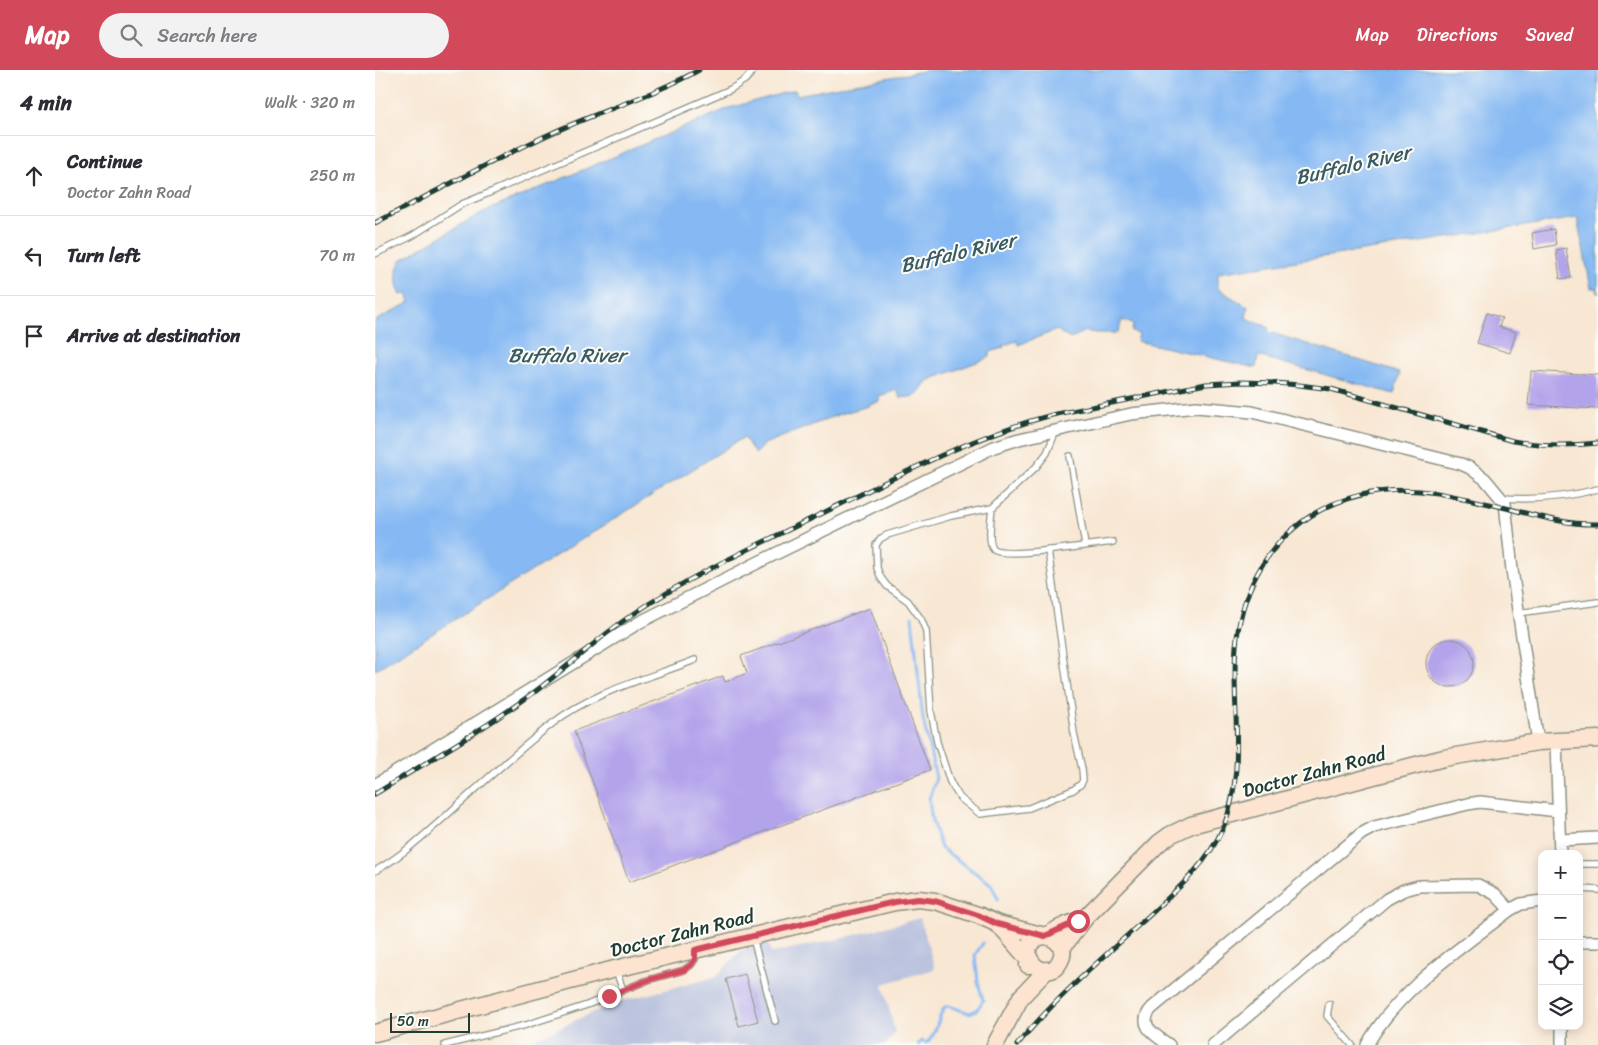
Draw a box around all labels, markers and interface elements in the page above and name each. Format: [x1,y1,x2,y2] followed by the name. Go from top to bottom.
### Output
[99,13,449,58] search box
[25,14,69,56] text: Map
[157,19,257,52] text: Search here
[1356,19,1389,51] text: Map
[1417,19,1498,51] text: Directions
[1526,19,1573,51] text: Saved
[117,21,145,49] icon: search
[20,84,72,122] text: 4 min
[264,88,355,117] text: Walk · 320 m
[1292,134,1418,195] water label: Buffalo River
[67,145,143,178] text: Continue
[309,161,355,190] text: 250 m
[20,162,48,190] icon: ahead
[67,178,191,207] text: Doctor Zahn Road
[897,222,1023,283] water label: Buffalo River
[67,239,140,272] text: Turn left
[319,241,355,270] text: 70 m
[20,242,48,270] icon: left
[67,319,240,352] text: Arrive at destination
[20,322,48,350] icon: arrive
[508,338,629,373] water label: Buffalo River
[1239,737,1391,807] street label: Doctor Zahn Road
[1538,850,1583,1030] map controls
[1538,850,1583,895] button: +
[1538,895,1583,940] button: −
[607,899,759,967] street label: Doctor Zahn Road
[1067,910,1090,933] route start
[1538,940,1583,985] button: locate
[598,985,621,1008] route end
[1538,985,1583,1030] button: layers
[397,1009,429,1034] text: 50 m
[390,1010,470,1033] scale bar

